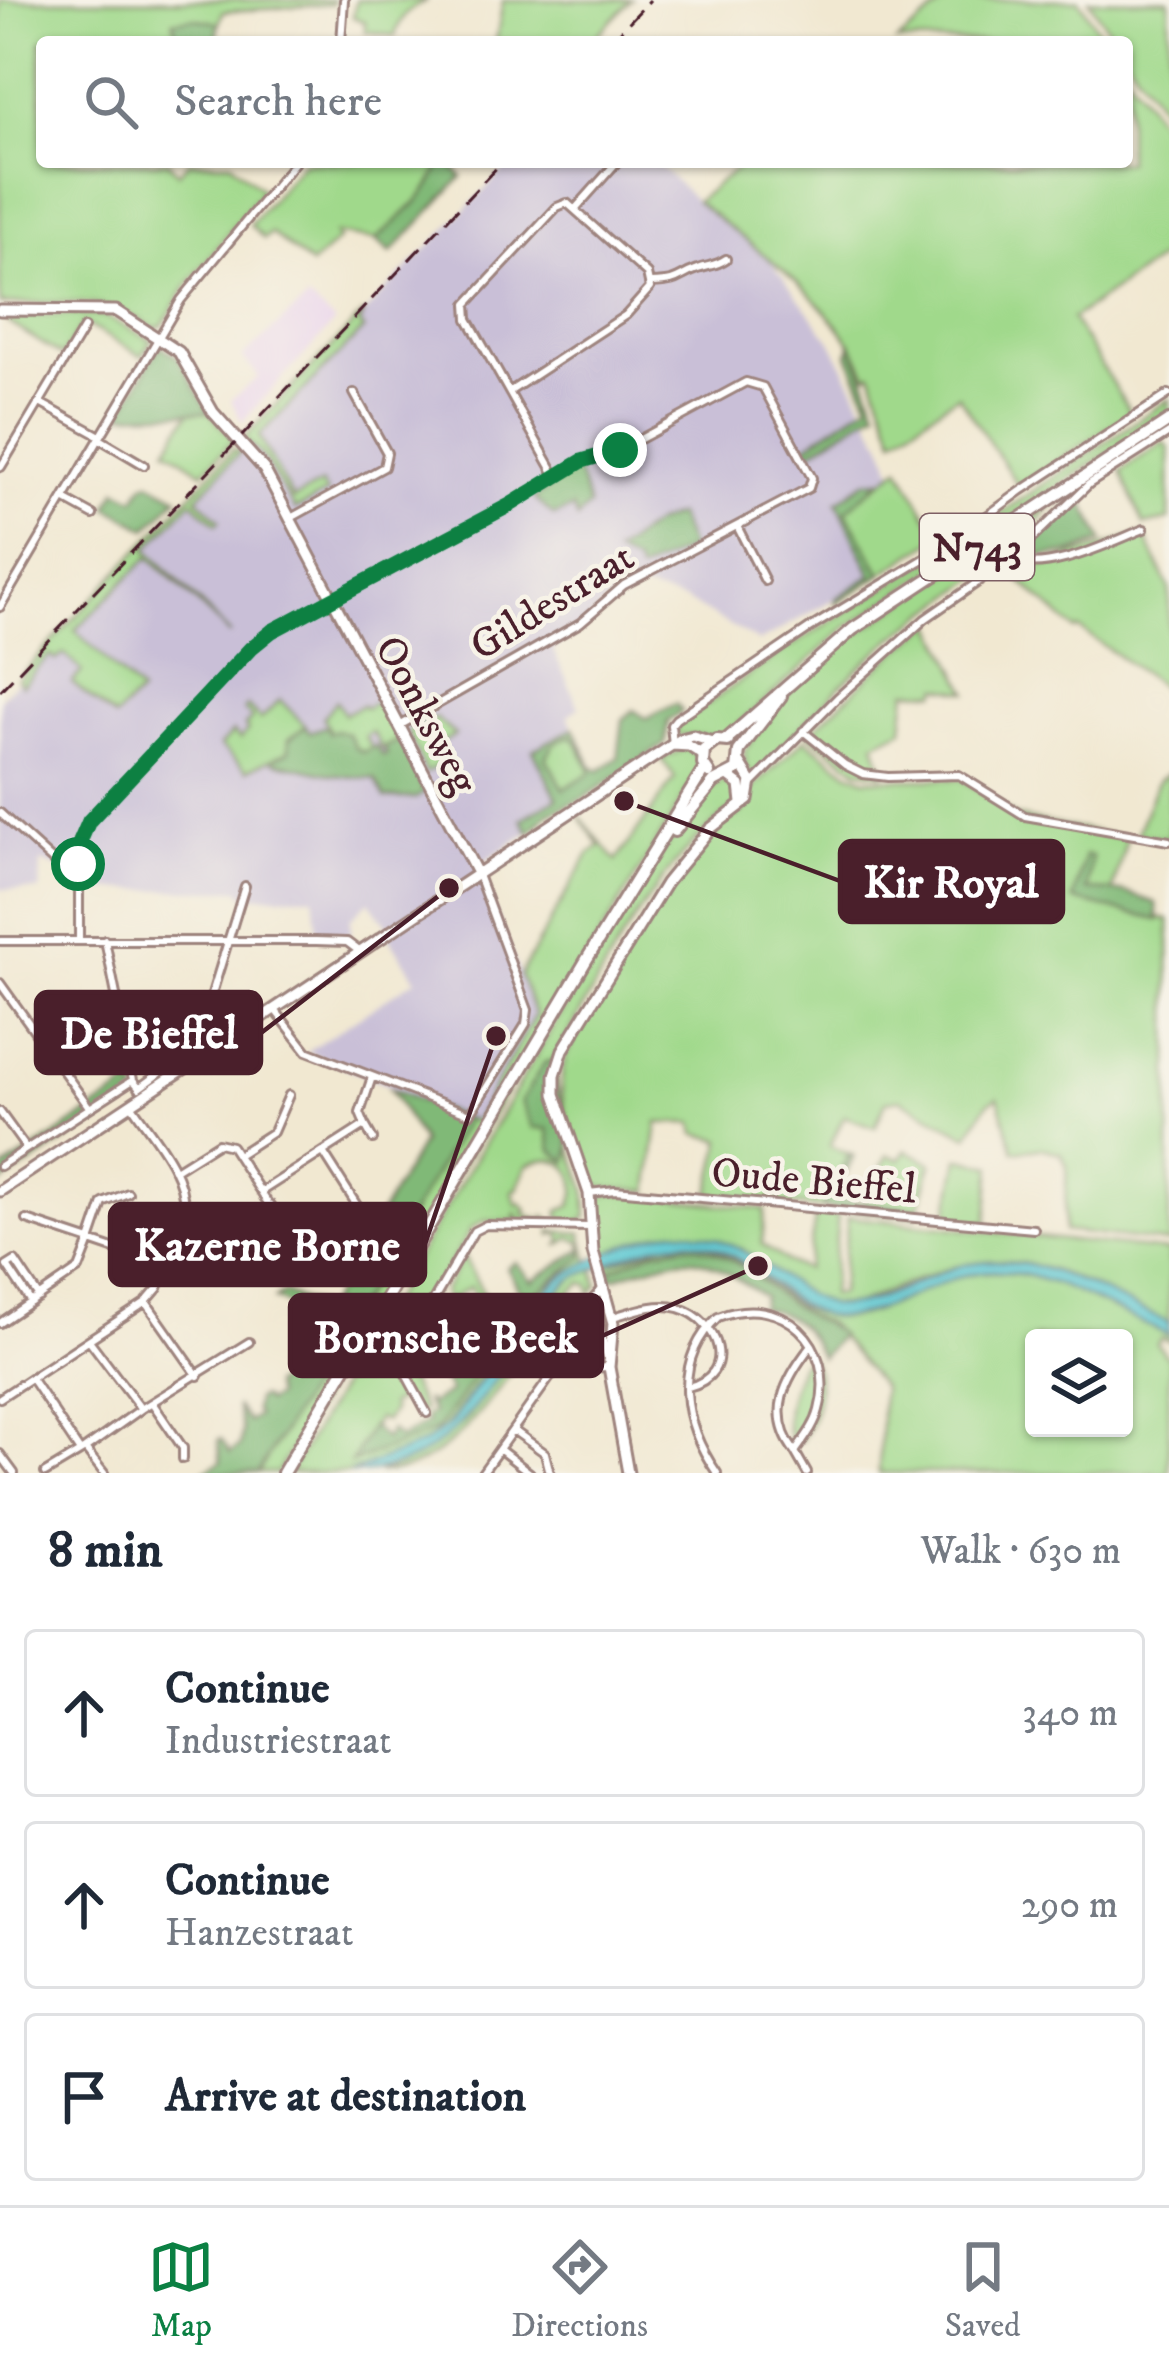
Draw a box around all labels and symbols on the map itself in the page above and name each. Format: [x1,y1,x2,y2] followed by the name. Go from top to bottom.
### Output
[593,423,647,477] route end
[920,514,1034,580] road number: N743
[461,532,644,673] street label: Gildestraat
[362,627,489,804] street label: Oonksweg
[51,837,105,891] route start
[840,841,1063,922] callout: Kir Royal
[863,856,1039,912] text: Kir Royal
[36,992,261,1073] callout: De Bieffel
[60,1007,238,1063] text: De Bieffel
[709,1147,919,1217] street label: Oude Bieffel
[110,1204,425,1285] callout: Kazerne Borne
[134,1219,400,1275] text: Kazerne Borne
[290,1295,602,1376] callout: Bornsche Beek
[314,1311,579,1367] text: Bornsche Beek

